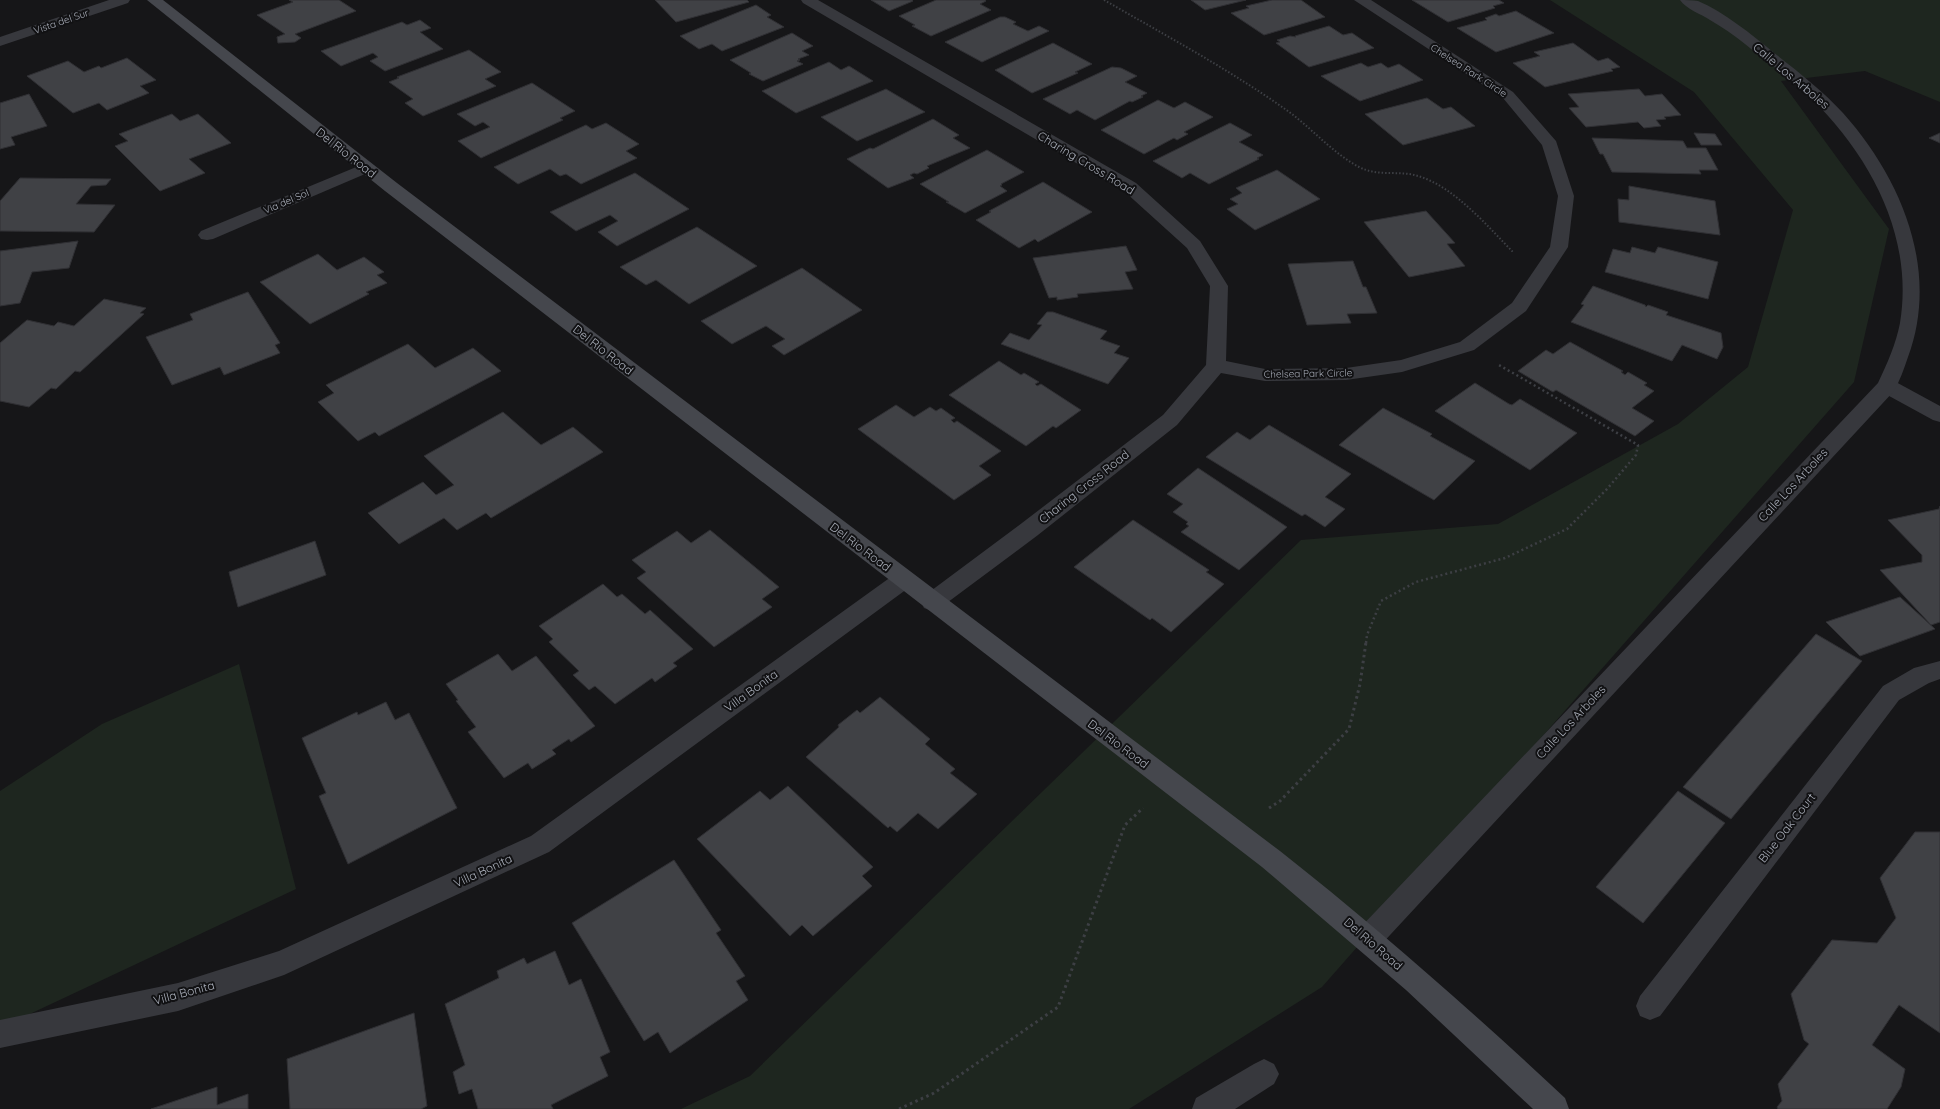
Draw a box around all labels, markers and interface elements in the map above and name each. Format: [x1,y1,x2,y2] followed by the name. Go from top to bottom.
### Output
[32,6,91,37] street label: Vista del Sur
[1750,39,1833,112] street label: Calle Los Arboles
[1428,41,1510,100] street label: Chelsea Park Circle
[313,124,379,181] street label: Del Rio Road
[1035,128,1138,197] street label: Charing Cross Road
[261,186,311,217] street label: Via del Sol
[570,321,636,378] street label: Del Rio Road
[1264,366,1353,381] street label: Chelsea Park Circle
[1755,445,1831,525] street label: Calle Los Arboles
[1036,447,1132,527] street label: Charing Cross Road
[827,519,894,574] street label: Del Rio Road
[721,666,780,715] street label: Villa Bonita
[1533,682,1609,762] street label: Calle Los Arboles
[1085,716,1152,771] street label: Del Rio Road
[1755,790,1818,865] street label: Blue Oak Court
[451,851,514,891] street label: Villa Bonita
[1341,914,1406,973] street label: Del Rio Road
[152,977,216,1008] street label: Villa Bonita

